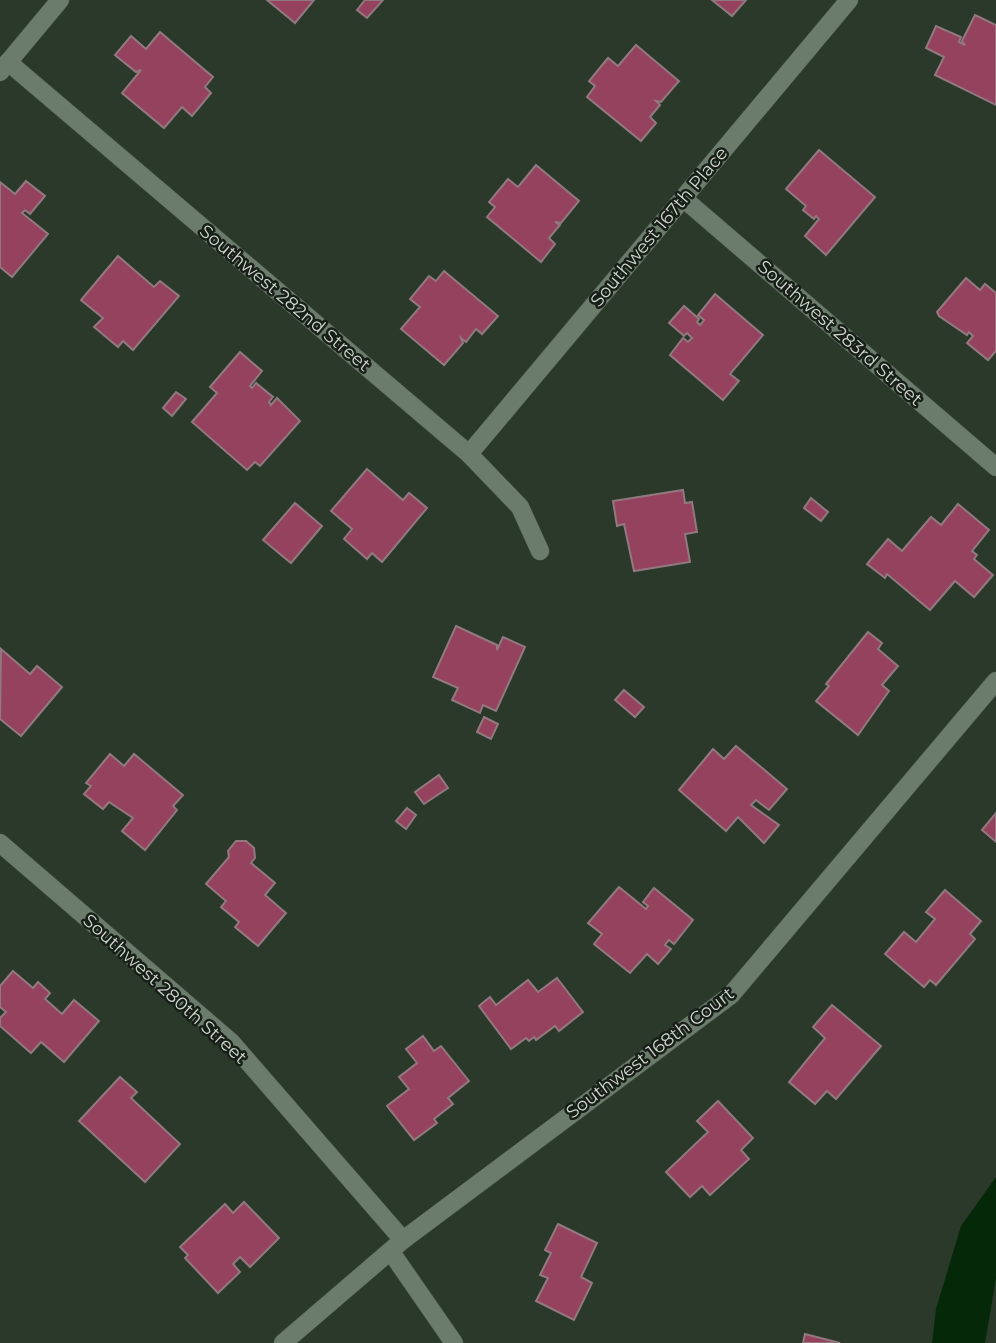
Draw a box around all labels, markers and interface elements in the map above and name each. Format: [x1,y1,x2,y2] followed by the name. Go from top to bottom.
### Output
[586,142,732,311] street label: Southwest 167th Place
[195,220,375,376] street label: Southwest 282nd Street
[753,255,927,411] street label: Southwest 283rd Street
[78,909,252,1069] street label: Southwest 280th Street
[562,983,738,1123] street label: Southwest 168th Court

